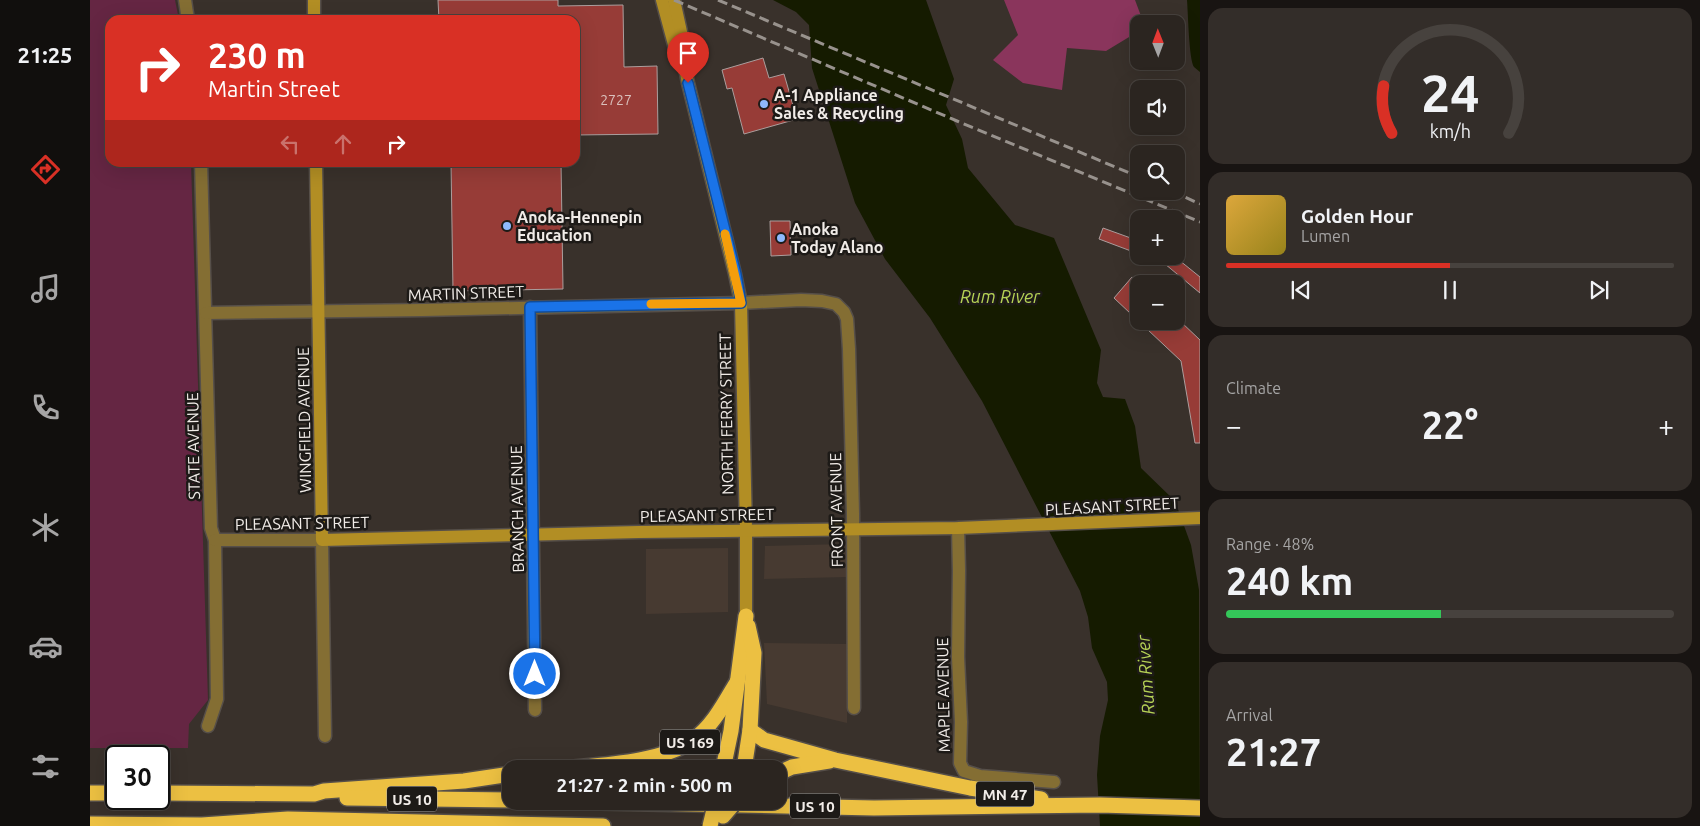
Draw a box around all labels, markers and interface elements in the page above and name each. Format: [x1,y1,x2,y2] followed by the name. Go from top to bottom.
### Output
[1130,15,1185,70] north arrow
[1130,15,1185,330] map controls
[667,32,709,83] pin
[125,35,190,100] icon: right
[208,35,306,75] text: 230 m
[674,39,702,67] icon: arrive
[17,42,73,67] text: 21:25
[1421,64,1479,122] text: 24
[208,76,340,101] text: Martin Street
[1130,80,1185,135] button: sound
[774,86,904,122] place label: A-1 Appliance Sales & Recycling
[600,92,632,108] house number: 2727
[758,98,770,110] marker: A-1 Appliance Sales & Recycling
[1429,121,1471,141] text: km/h
[276,130,304,158] icon: left
[329,130,357,158] icon: ahead
[382,130,410,158] icon: right
[1130,145,1185,200] button: search
[28,152,63,187] icon: directions
[1301,205,1413,227] text: Golden Hour
[517,208,642,244] place label: Anoka-Hennepin Education
[1130,210,1185,265] button: +
[501,220,513,232] marker: Anoka-Hennepin Education
[791,220,884,256] place label: Anoka Today Alano
[1301,227,1350,245] text: Lumen
[775,232,787,244] marker: Anoka Today Alano
[28,271,63,306] icon: music
[1130,275,1185,330] button: −
[1287,276,1315,304] icon: previous
[1436,276,1464,304] icon: pause
[1585,276,1613,304] icon: next
[408,282,525,304] street label: MARTIN STREET
[960,286,1041,306] water label: Rum River
[716,333,736,495] street label: NORTH FERRY STREET
[294,347,314,493] street label: WINGFIELD AVENUE
[1226,379,1281,397] text: Climate
[28,390,63,425] icon: phone
[183,392,203,500] street label: STATE AVENUE
[1422,404,1478,446] text: 22°
[1226,410,1242,441] text: −
[1658,410,1674,441] text: +
[507,445,527,573] street label: BRANCH AVENUE
[826,452,846,568] street label: FRONT AVENUE
[1044,493,1180,519] street label: PLEASANT STREET
[640,505,774,525] street label: PLEASANT STREET
[28,510,63,545] icon: climate
[235,513,369,533] street label: PLEASANT STREET
[1226,535,1314,553] text: Range · 48%
[1226,560,1353,602] text: 240 km
[28,629,63,664] icon: car
[1132,633,1158,716] water label: Rum River
[933,637,953,752] street label: MAPLE AVENUE
[508,647,560,699] position arrow
[1226,706,1273,724] text: Arrival
[660,730,720,754] road number: US 169
[1226,731,1321,773] text: 21:27
[105,745,170,810] speed limit sign: 30
[28,749,63,784] icon: filters
[557,774,732,796] text: 21:27 · 2 min · 500 m
[976,782,1034,806] road number: MN 47
[387,786,437,812] road number: US 10
[790,794,840,818] road number: US 10

